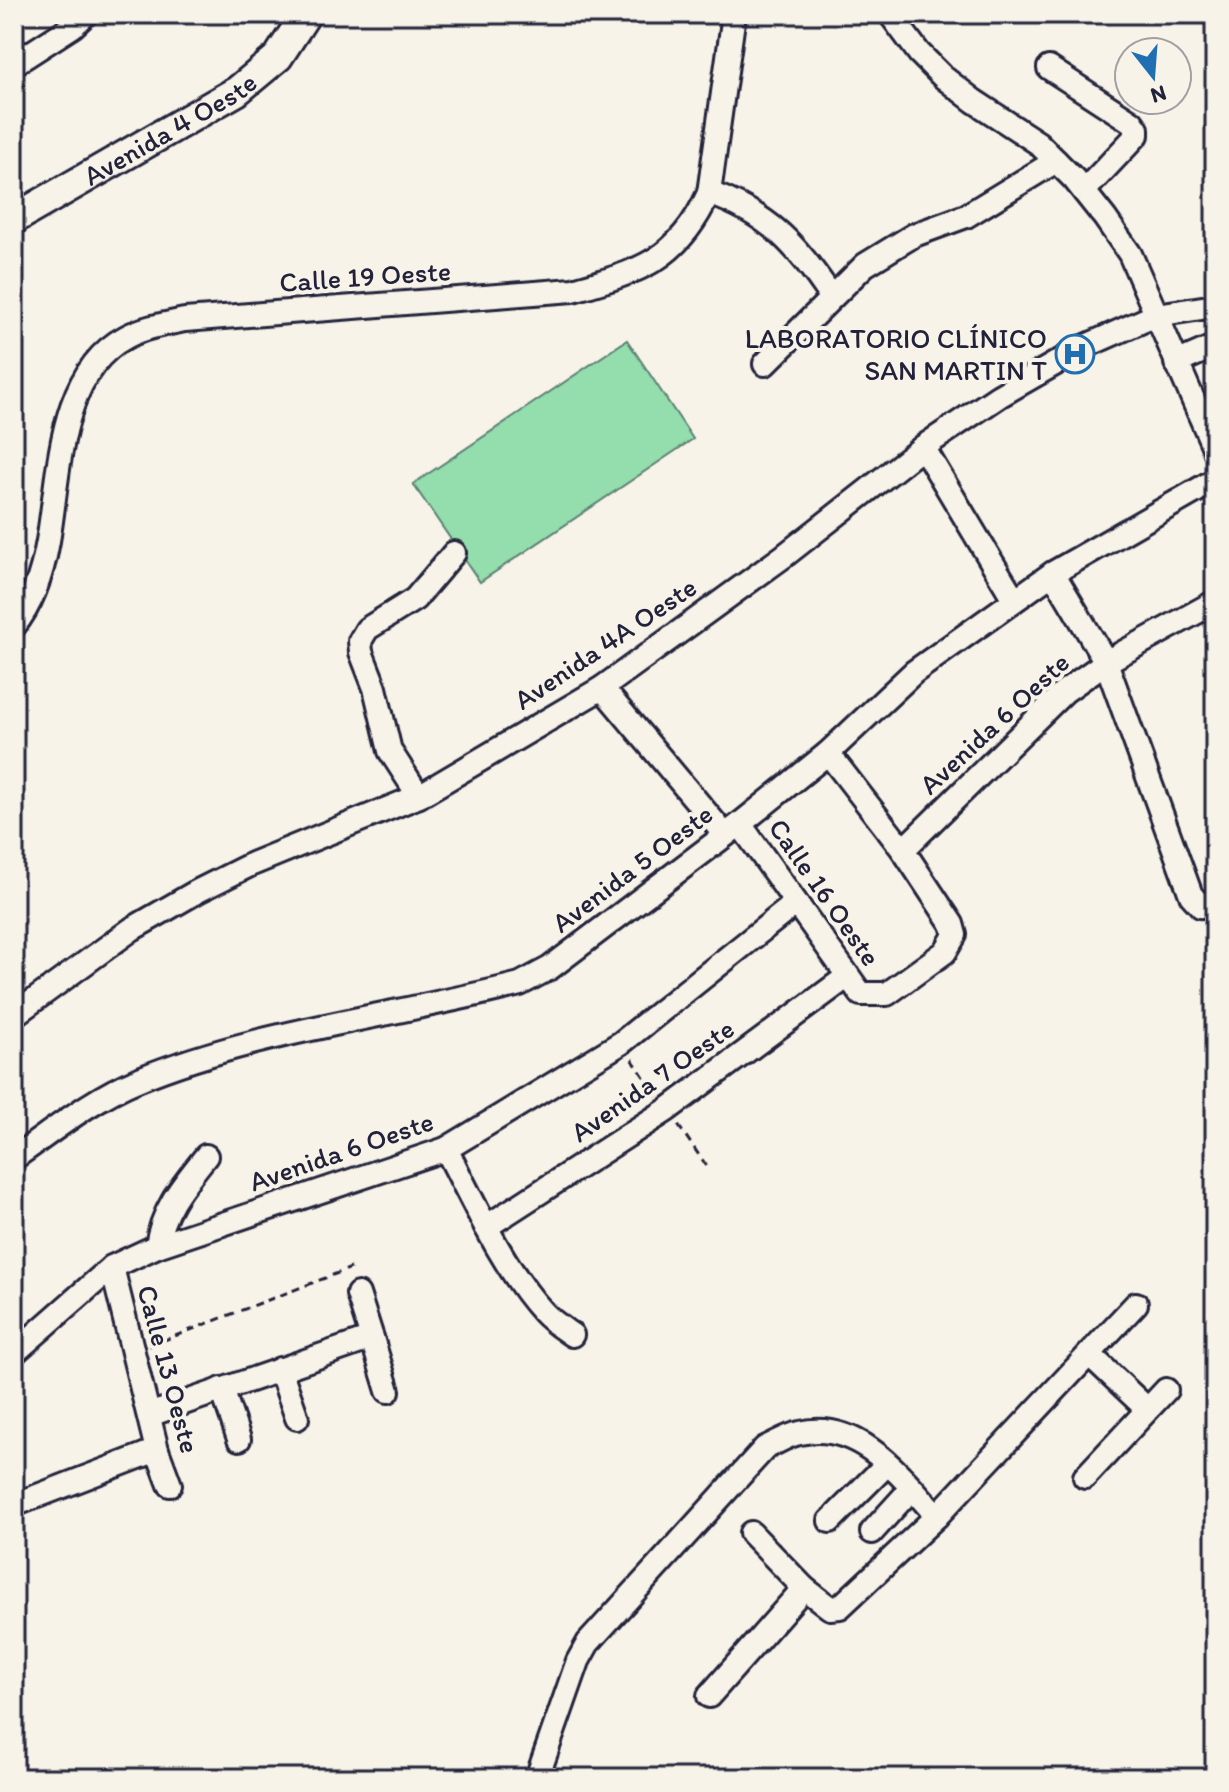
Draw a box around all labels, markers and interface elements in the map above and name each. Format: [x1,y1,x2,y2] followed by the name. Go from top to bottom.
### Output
[1113,36,1193,116] north arrow
[77,65,263,193] street label: Avenida 4 Oeste
[1148,80,1170,110] text: N
[278,253,452,299] street label: Calle 19 Oeste
[745,321,1047,387] place label: LABORATORIO CLÍNICO SAN MARTIN T
[1054,333,1096,375] hospital icon: LABORATORIO CLÍNICO SAN MARTIN T
[507,569,703,717] street label: Avenida 4A Oeste
[912,645,1076,801] street label: Avenida 6 Oeste
[545,796,719,940] street label: Avenida 5 Oeste
[762,812,888,972] street label: Calle 16 Oeste
[564,1011,740,1149] street label: Avenida 7 Oeste
[244,1104,438,1198] street label: Avenida 6 Oeste
[130,1281,208,1457] street label: Calle 13 Oeste

